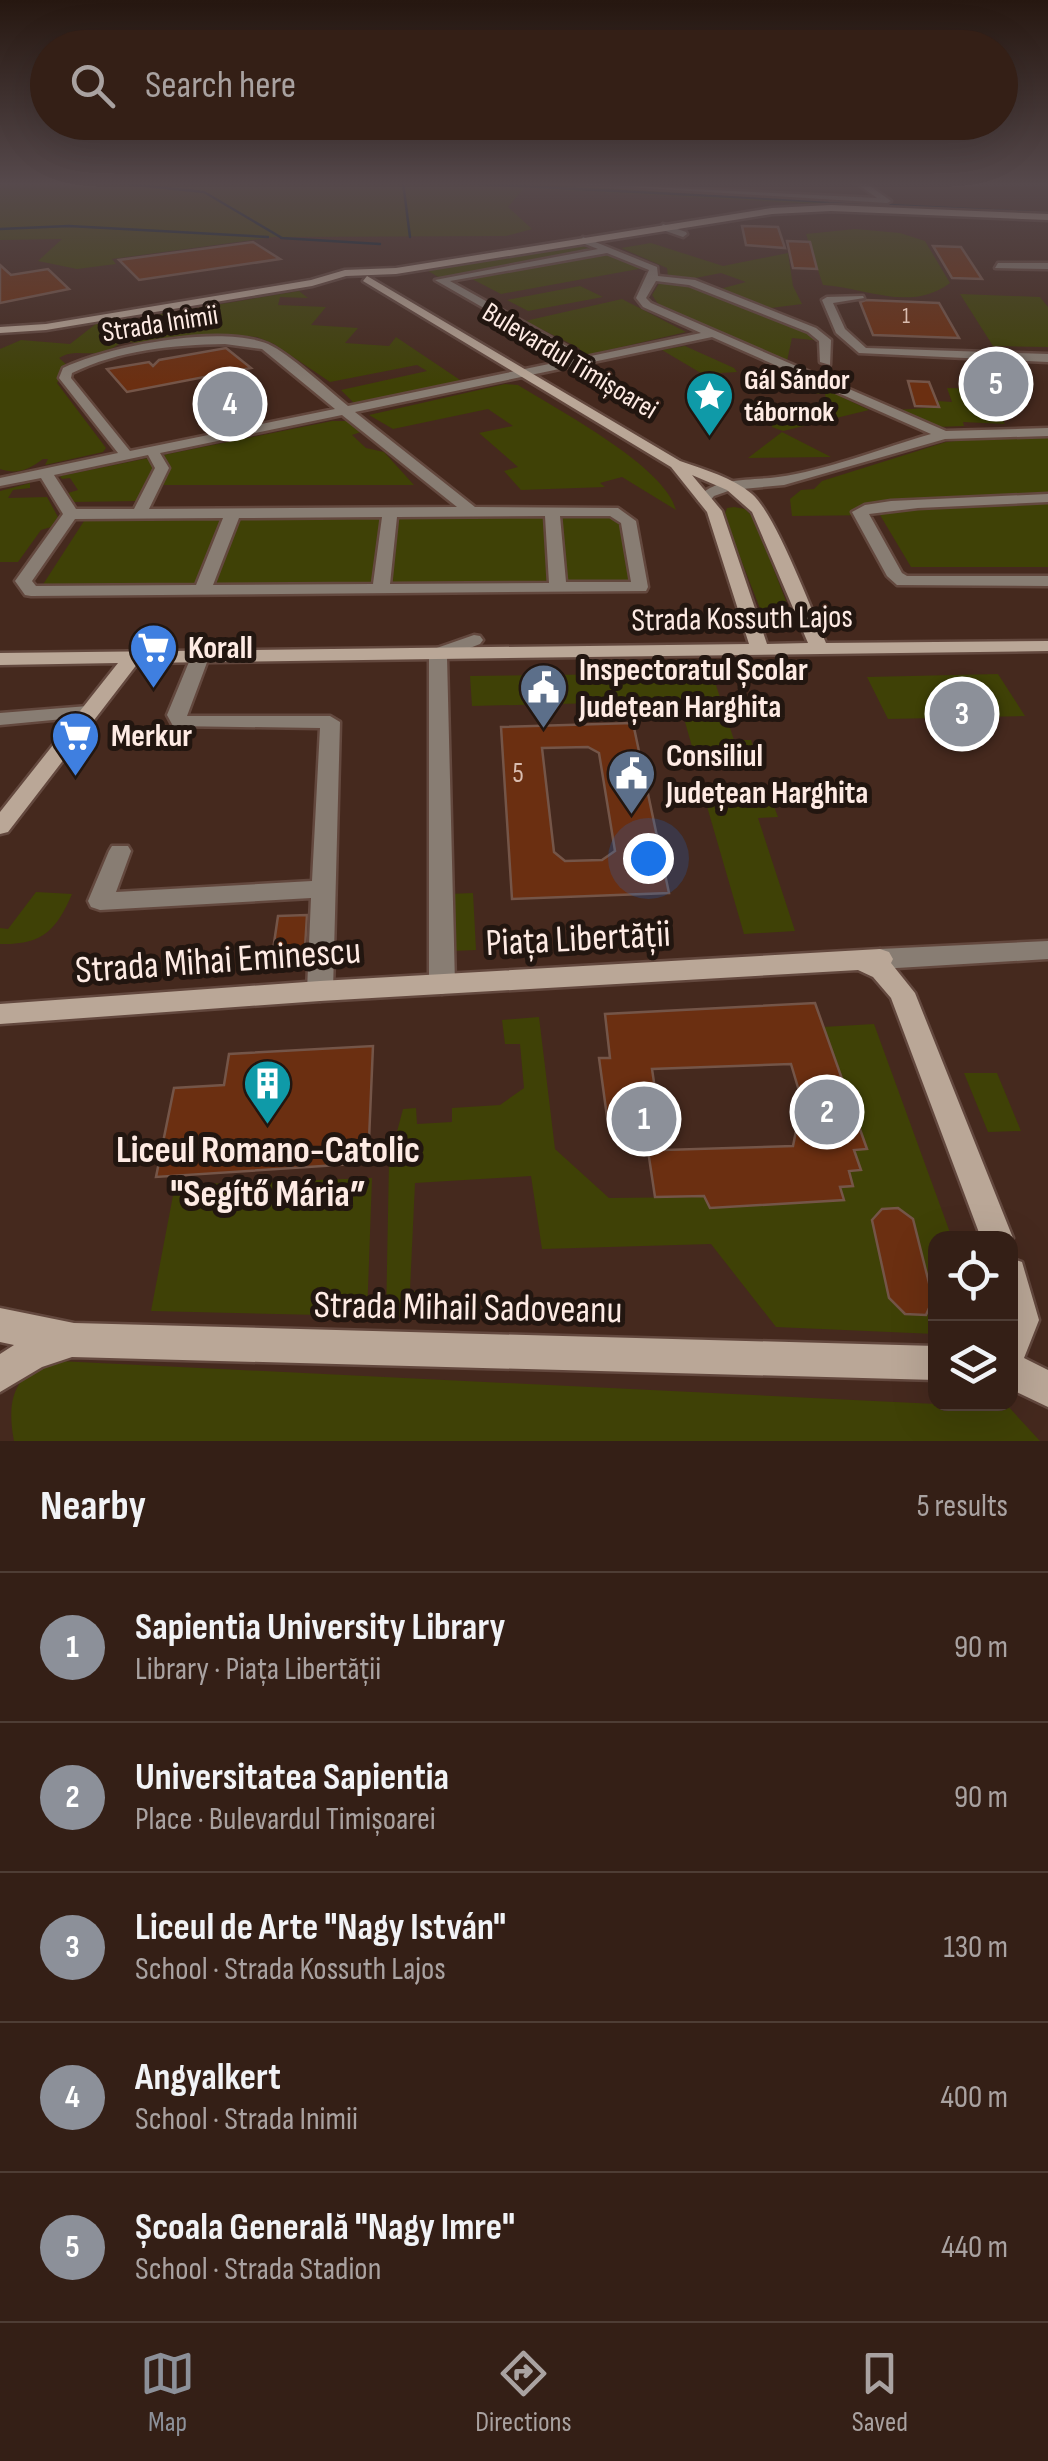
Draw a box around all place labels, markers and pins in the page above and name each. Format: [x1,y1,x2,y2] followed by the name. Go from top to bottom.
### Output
[964,346,1028,422] pin: 5
[744,364,850,429] place label: Gál Sándor tábornok
[198,366,262,442] pin: 4
[683,370,735,438] place icon: Gál Sándor tábornok
[127,622,179,690] supermarket icon: Korall
[188,629,253,668] place label: Korall
[578,651,808,727] place label: Inspectoratul Școlar Județean Harghita
[518,662,570,730] public building icon: Inspectoratul Școlar Județean Harghita
[930,676,994,752] pin: 3
[50,710,102,778] supermarket icon: Merkur
[111,717,192,756] place label: Merkur
[665,737,868,813] place label: Consiliul Județean Harghita
[605,748,657,816] public building icon: Consiliul Județean Harghita
[242,1058,294,1126] building icon: Liceul Romano-Catolic "Segítő Mária”
[794,1074,860,1150] pin: 2
[612,1082,676,1156] pin: 1
[116,1128,420,1217] place label: Liceul Romano-Catolic "Segítő Mária”

